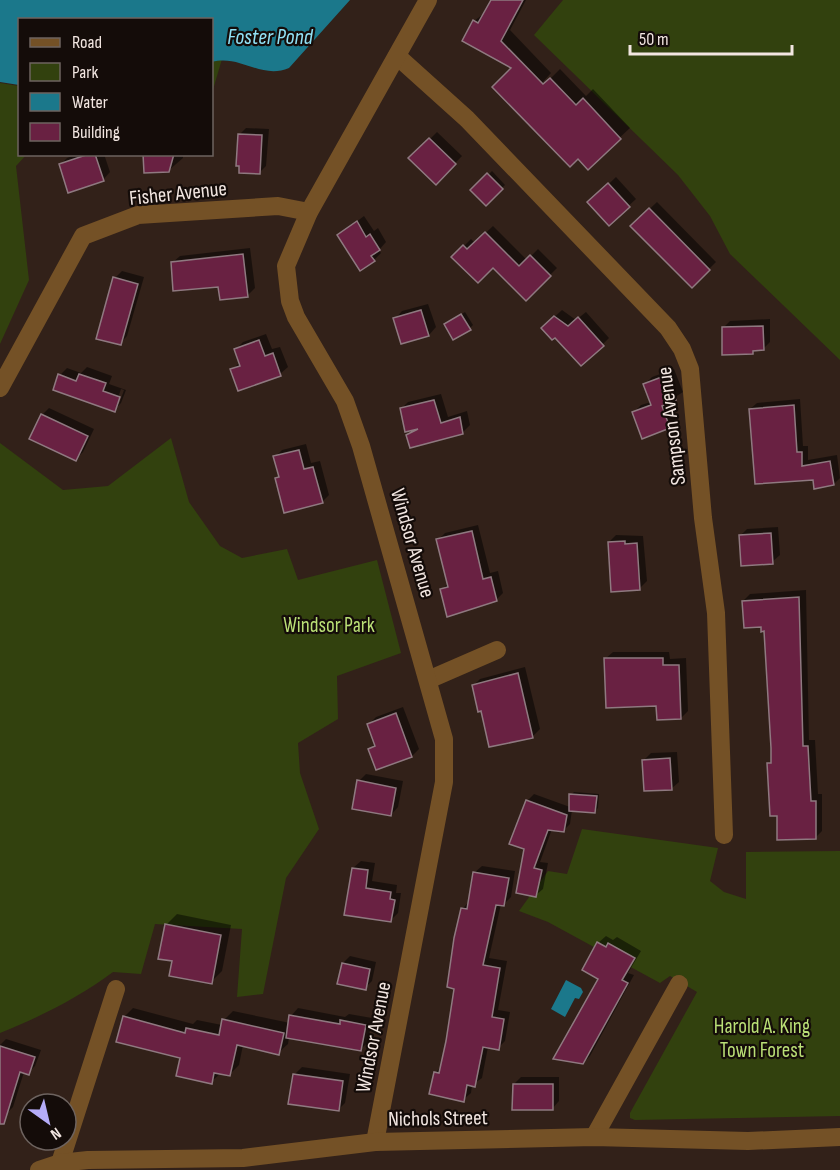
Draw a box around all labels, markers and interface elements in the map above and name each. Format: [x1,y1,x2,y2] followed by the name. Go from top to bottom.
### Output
[18,18,213,156] legend
[630,18,792,56] scale bar
[227,24,314,51] water label: Foster Pond
[639,29,669,50] text: 50 m
[72,32,102,53] text: Road
[72,62,98,83] text: Park
[72,92,108,113] text: Water
[72,122,120,143] text: Building
[128,176,228,211] street label: Fisher Avenue
[652,365,691,487] street label: Sampson Avenue
[385,486,440,601] street label: Windsor Avenue
[283,613,375,638] park label: Windsor Park
[351,980,396,1095] street label: Windsor Avenue
[714,1014,810,1063] park label: Harold A. King Town Forest
[18,1092,78,1152] north arrow
[388,1105,488,1132] street label: Nichols Street
[47,1123,64,1143] text: N

